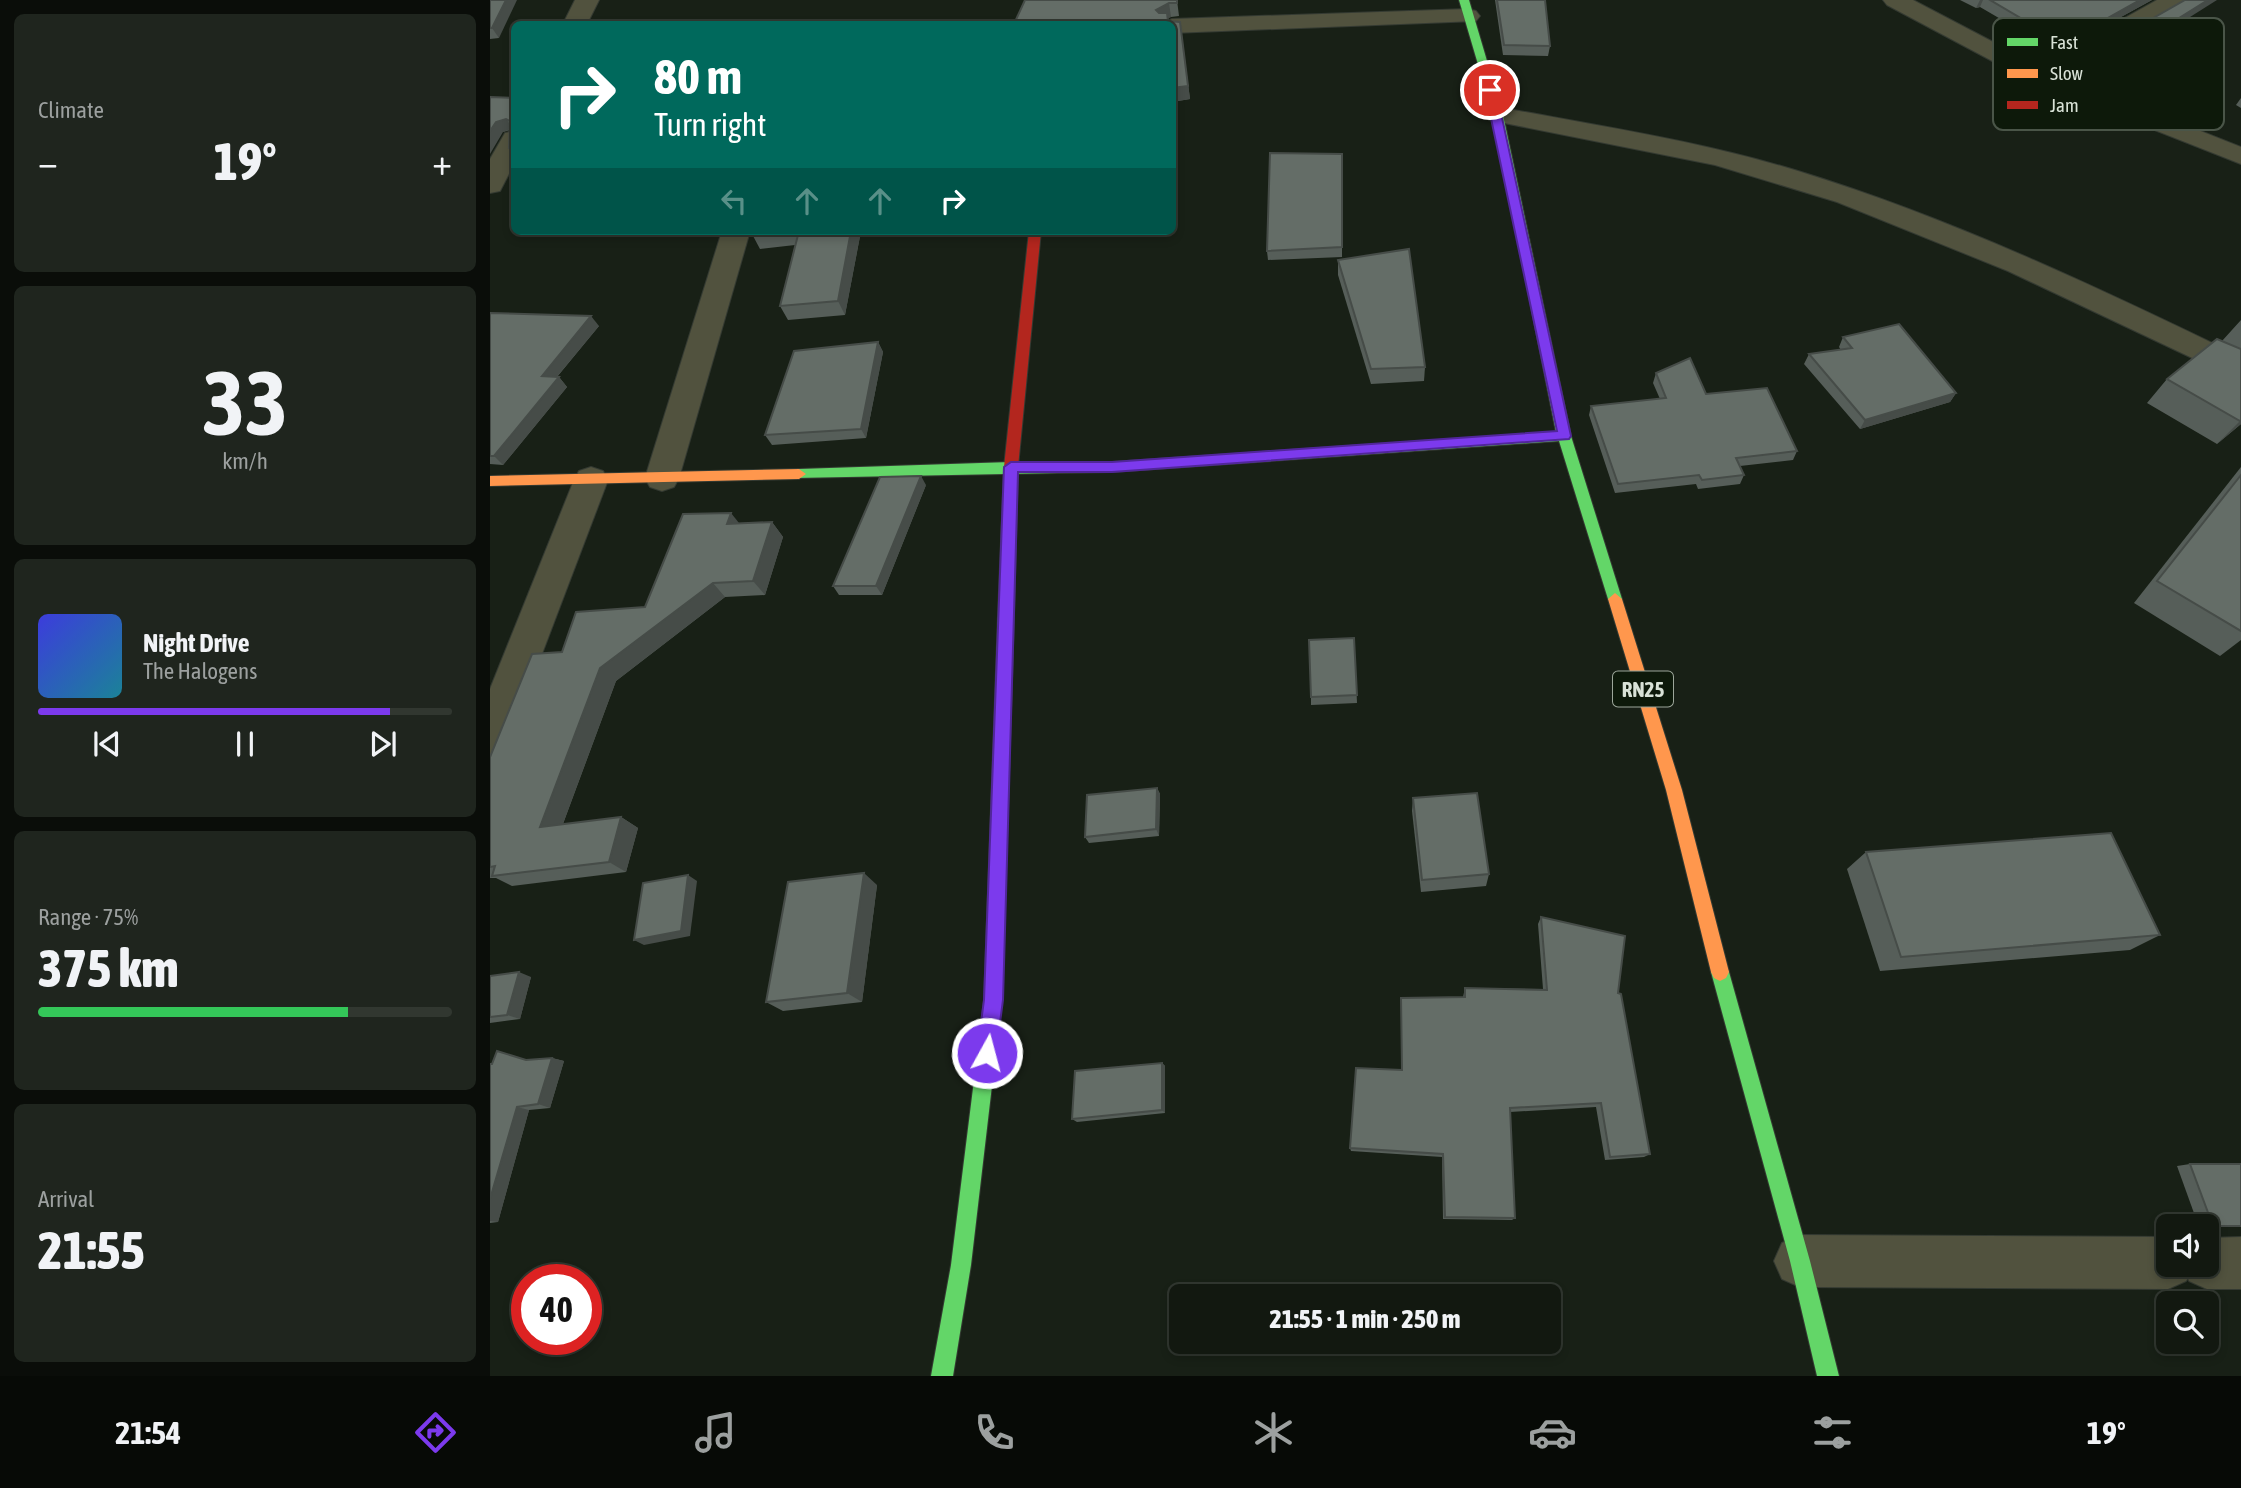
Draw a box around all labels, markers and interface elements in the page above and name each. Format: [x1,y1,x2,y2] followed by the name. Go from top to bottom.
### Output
[1993,18,2224,130] legend
[2050,31,2078,53] text: Fast
[654,48,742,104] text: 80 m
[539,49,630,140] icon: right
[1460,60,1520,120] pin
[2050,62,2084,84] text: Slow
[1471,71,1509,109] icon: arrive
[2050,94,2079,116] text: Jam
[38,97,104,123] text: Climate
[654,106,767,143] text: Turn right
[213,131,277,191] text: 19°
[38,140,58,183] text: −
[432,140,452,183] text: +
[715,182,753,220] icon: left
[788,182,826,220] icon: ahead
[861,182,899,220] icon: ahead
[934,182,972,220] icon: right
[202,350,288,454] text: 33
[222,448,268,474] text: km/h
[143,628,250,658] text: Night Drive
[143,658,257,684] text: The Halogens
[1613,672,1673,706] road number: RN25
[88,725,126,763] icon: previous
[226,725,264,763] icon: pause
[364,725,402,763] icon: next
[38,904,138,930] text: Range · 75%
[38,938,179,998] text: 375 km
[950,1016,1024,1090] position arrow
[38,1186,94,1212] text: Arrival
[2156,1214,2219,1354] map controls
[2156,1214,2219,1277] button: sound
[38,1220,145,1280] text: 21:55
[511,1264,602,1355] speed limit sign: 40
[2156,1291,2219,1354] button: search
[1270,1304,1460,1334] text: 21:55 · 1 min · 250 m
[411,1408,460,1457] icon: directions
[691,1408,740,1457] icon: music
[970,1408,1019,1457] icon: phone
[1249,1408,1298,1457] icon: climate
[1528,1408,1577,1457] icon: car
[1808,1408,1857,1457] icon: filters
[115,1414,181,1451] text: 21:54
[2087,1414,2126,1451] text: 19°

